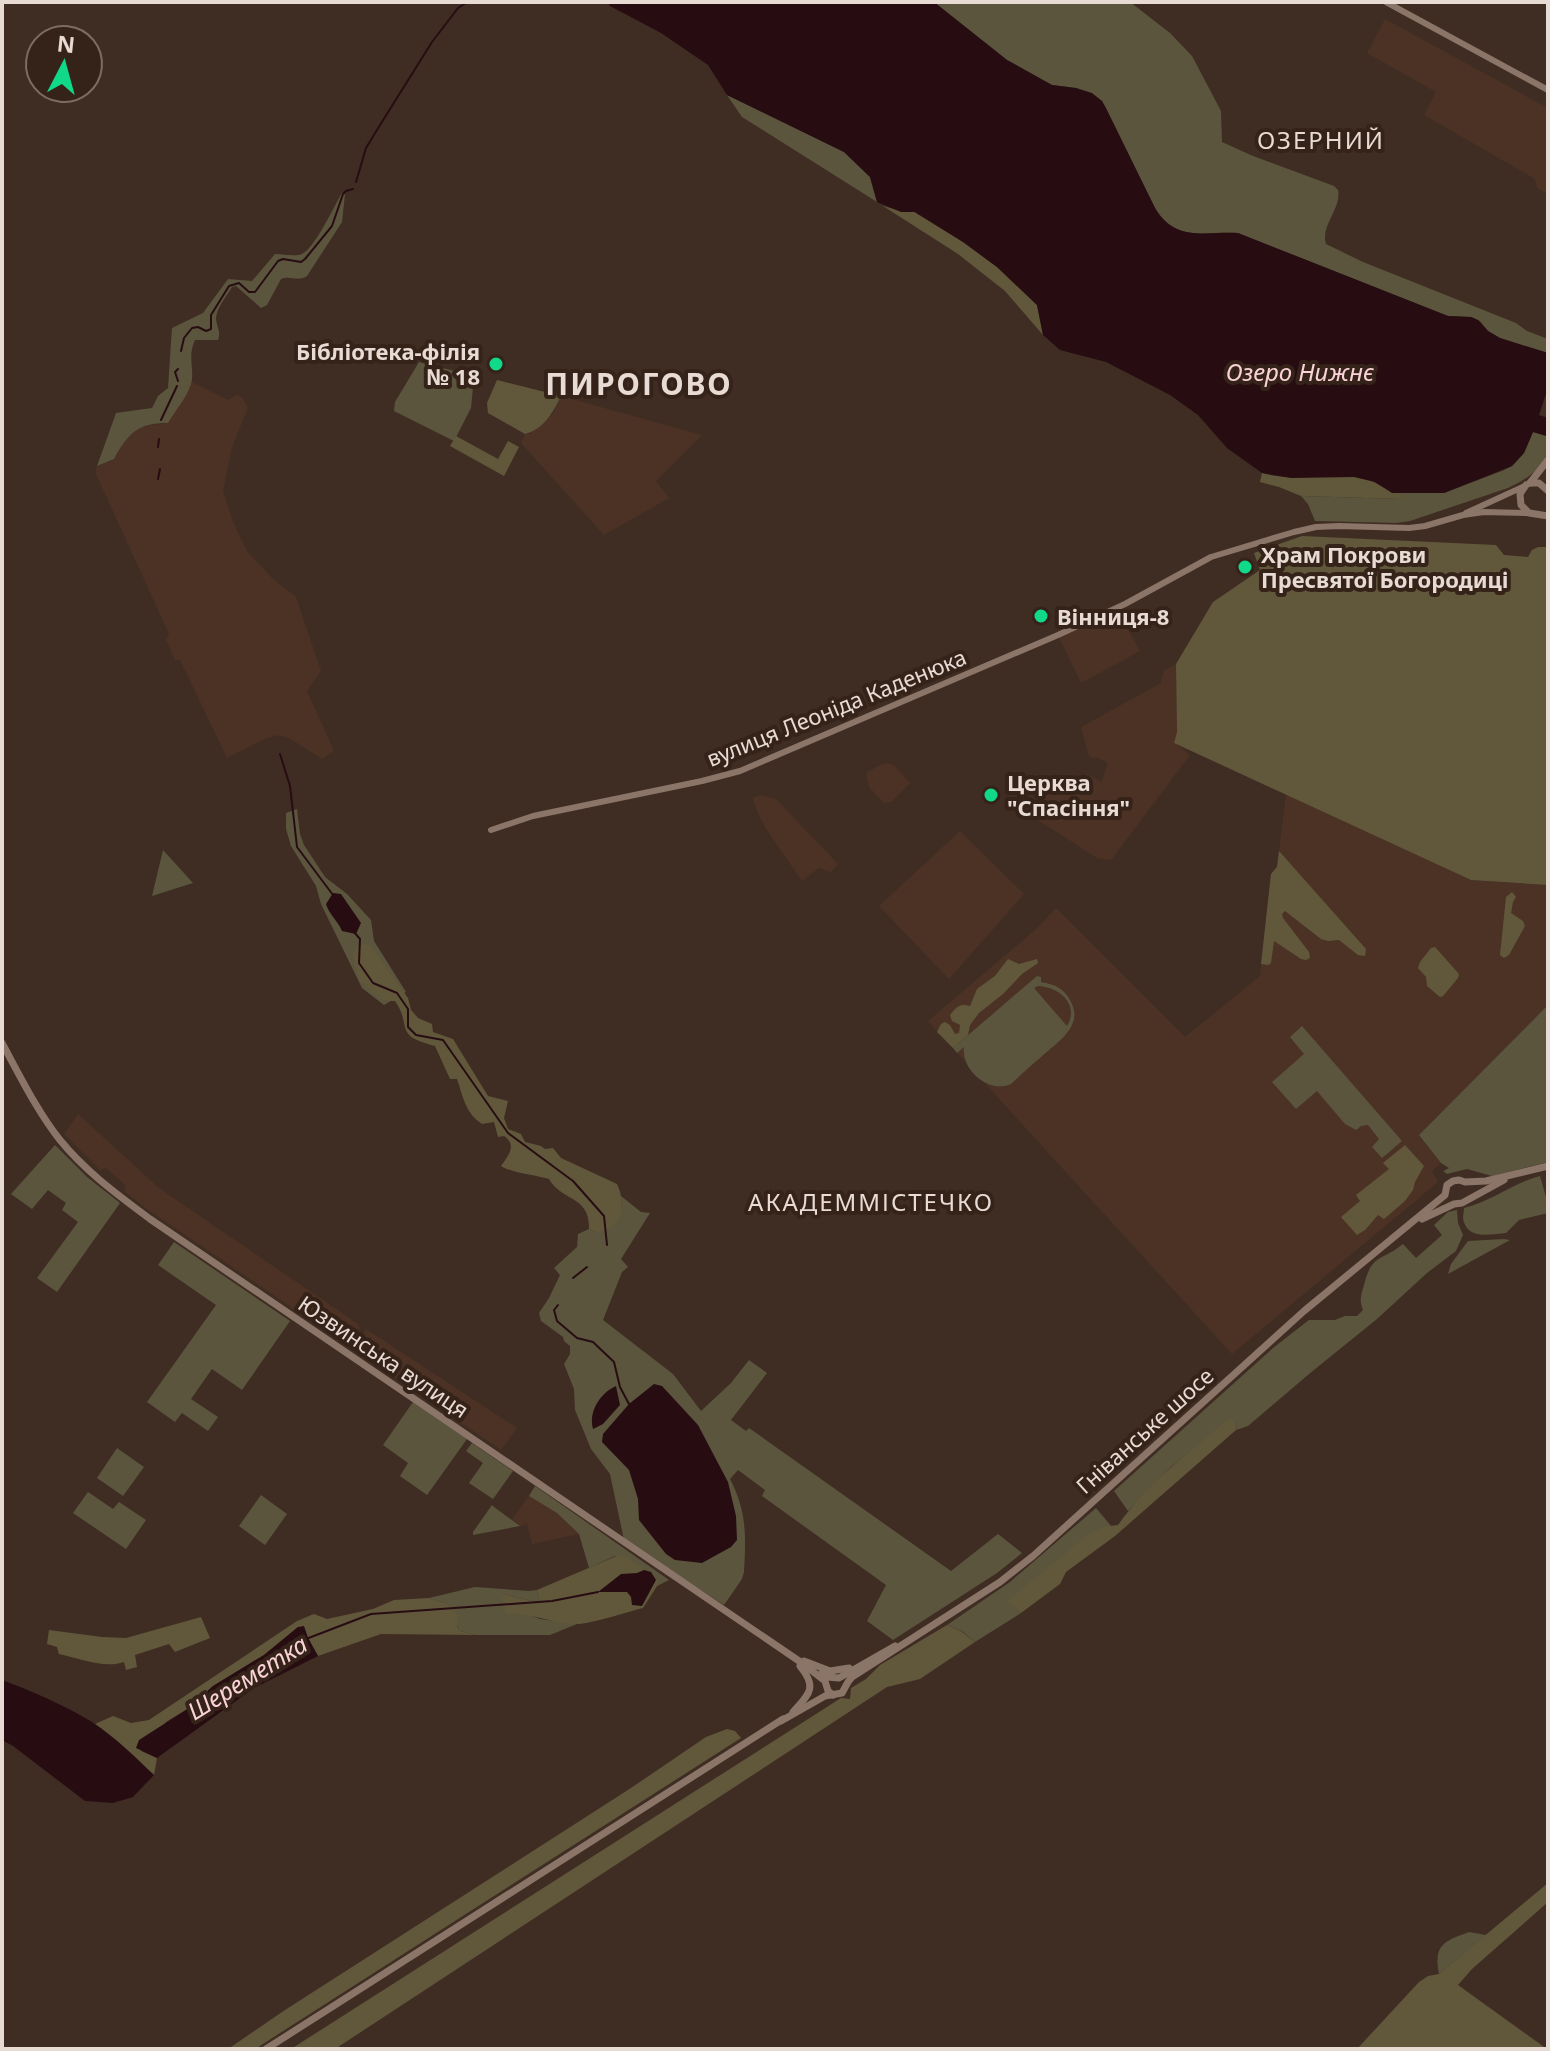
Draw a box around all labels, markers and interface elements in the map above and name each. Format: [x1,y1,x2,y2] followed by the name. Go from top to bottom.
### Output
[24,24,104,104] north arrow
[56,27,77,59] text: N
[1257,123,1385,156] district label: ОЗЕРНИЙ
[296,336,480,391] place label: Бібліотека-філія № 18
[487,355,505,373] marker: Бібліотека-філія № 18
[1226,355,1374,388] water label: Озеро Нижнє
[545,363,733,404] district label: ПИРОГОВО
[1261,539,1509,594] place label: Храм Покрови Пресвятої Богородиці
[1236,558,1254,576] marker: Храм Покрови Пресвятої Богородиці
[1057,601,1169,631] place label: Вінниця-8
[1032,607,1050,625] marker: Вінниця-8
[702,641,970,773] street label: вулиця Леоніда Каденюка
[1007,767,1130,822] place label: Церква "Спасіння"
[982,786,1000,804] marker: Церква "Спасіння"
[748,1185,994,1218] district label: АКАДЕММІСТЕЧКО
[293,1288,475,1424] street label: Юзвинська вулиця
[1069,1360,1219,1500] street label: Гніванське шосе
[181,1627,314,1727] water label: Шереметка

